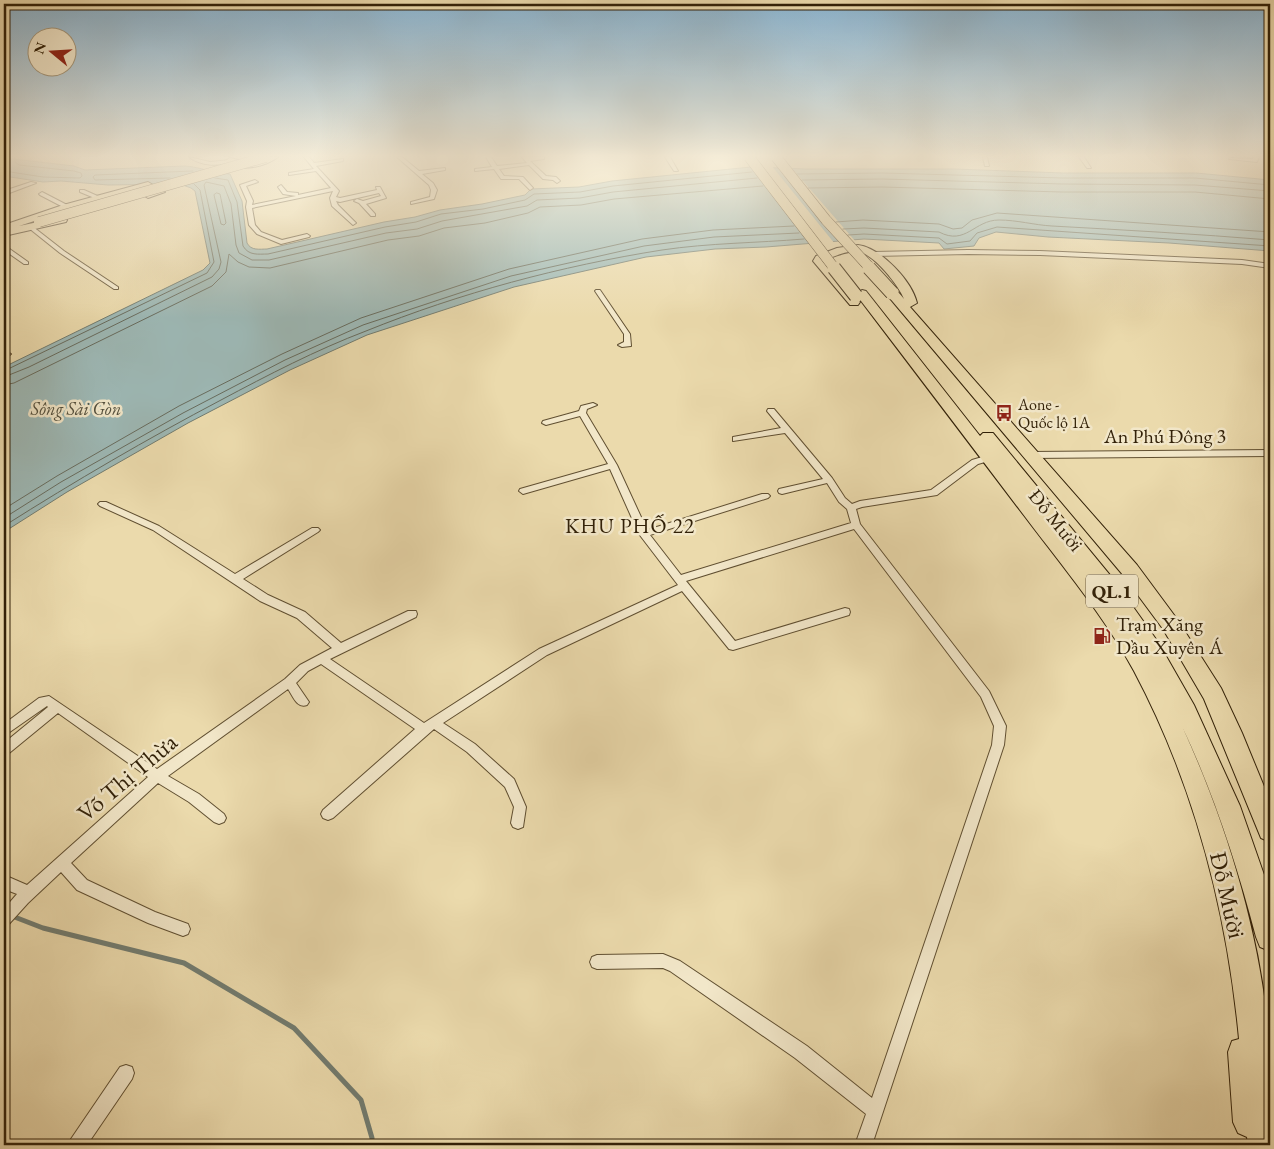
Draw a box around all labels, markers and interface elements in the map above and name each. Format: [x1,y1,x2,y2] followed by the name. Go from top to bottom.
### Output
[28,28,78,78] north arrow
[29,39,50,56] text: N
[1017,394,1091,433] place label: Aone - Quốc lộ 1A
[30,397,121,421] water label: Sông Sài Gòn
[994,403,1014,423] bus stop icon: Aone - Quốc lộ 1A
[1103,423,1226,449] street label: An Phú Đông 3
[1023,483,1089,557] street label: Đỗ Mười
[565,512,695,539] district label: KHU PHỐ 22
[1086,574,1138,608] road number: QL.1
[1116,611,1223,660] place label: Trạm Xăng Dầu Xuyên Á
[1092,626,1112,646] fuel station icon: Trạm Xăng Dầu Xuyên Á
[71,726,184,828] street label: Võ Thị Thừa
[1203,849,1253,941] street label: Đỗ Mười

